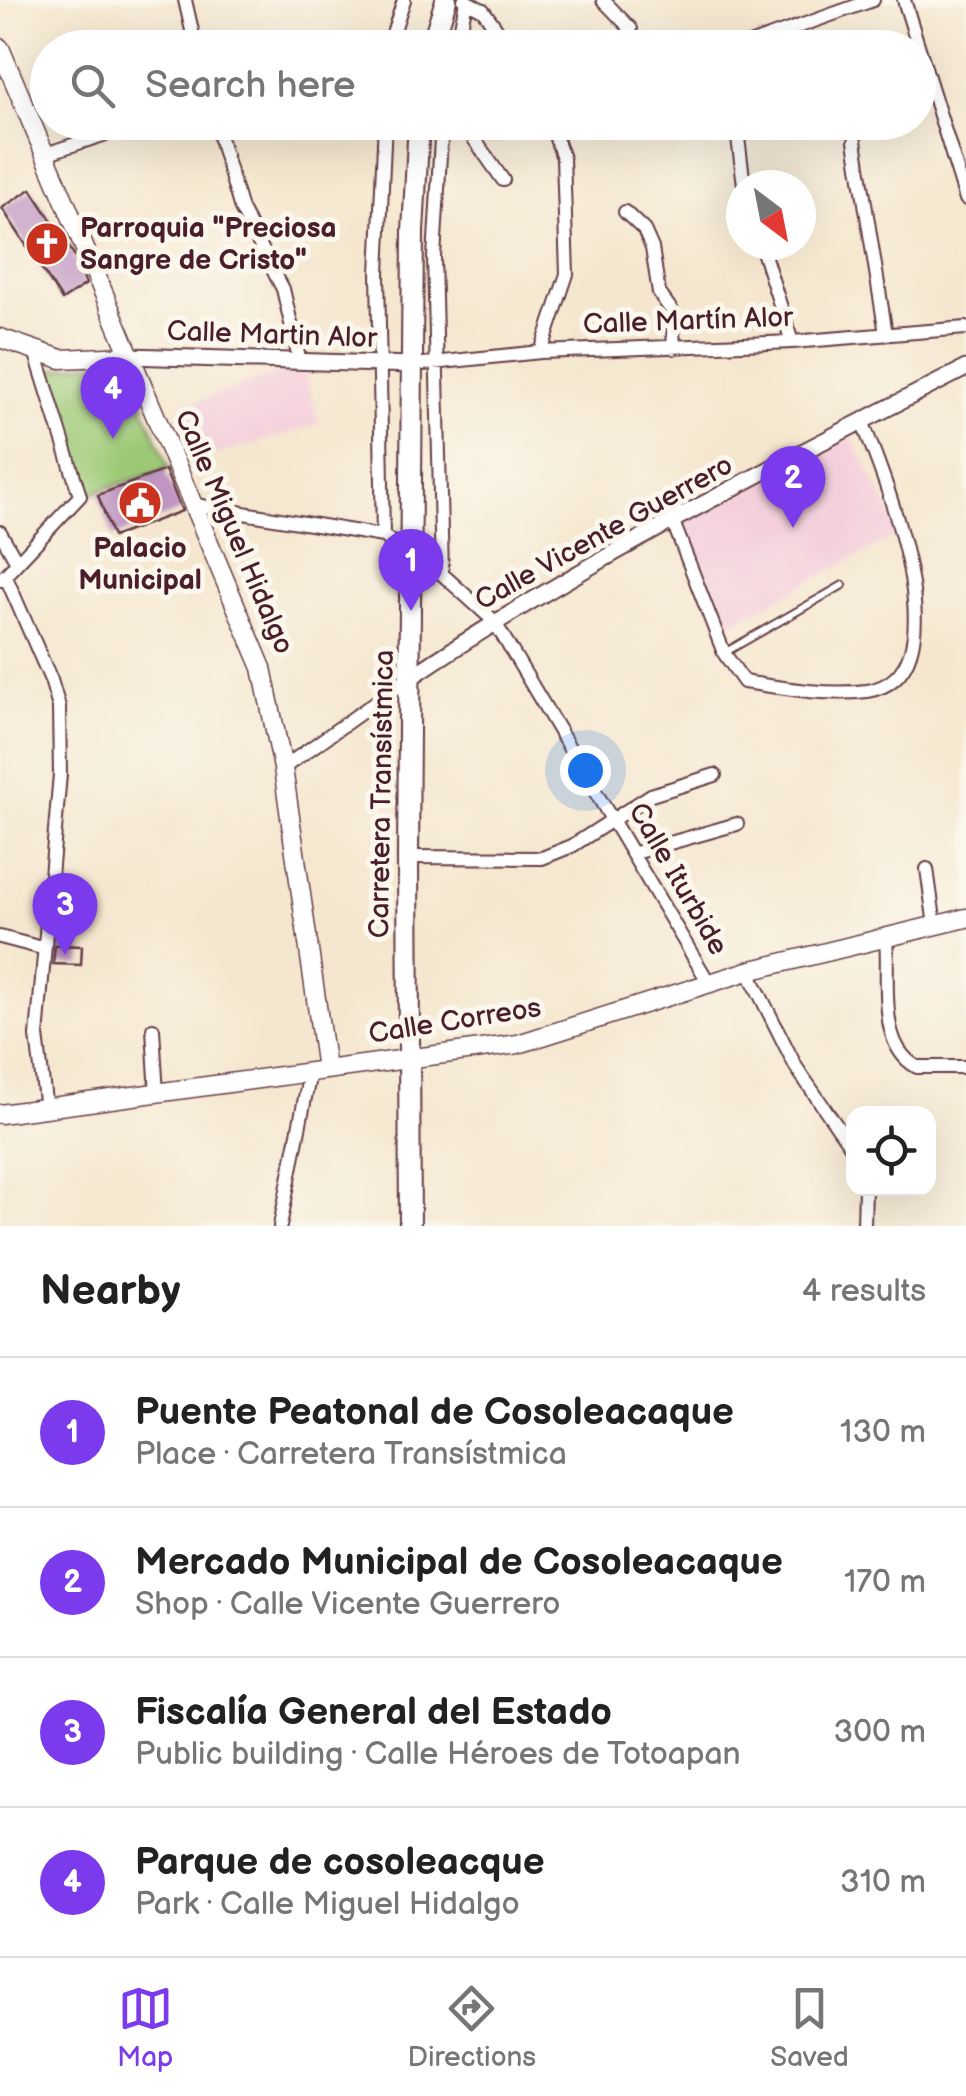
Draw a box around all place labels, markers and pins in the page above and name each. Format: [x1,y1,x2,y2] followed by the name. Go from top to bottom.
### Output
[80,212,337,277] place label: Parroquia "Preciosa Sangre de Cristo"
[24,221,70,267] church icon: Parroquia "Preciosa Sangre de Cristo"
[80,356,146,439] pin: 4
[760,446,826,528] pin: 2
[117,480,163,526] public building icon: Palacio Municipal
[378,528,444,611] pin: 1
[78,532,202,597] place label: Palacio Municipal
[32,872,98,955] pin: 3

